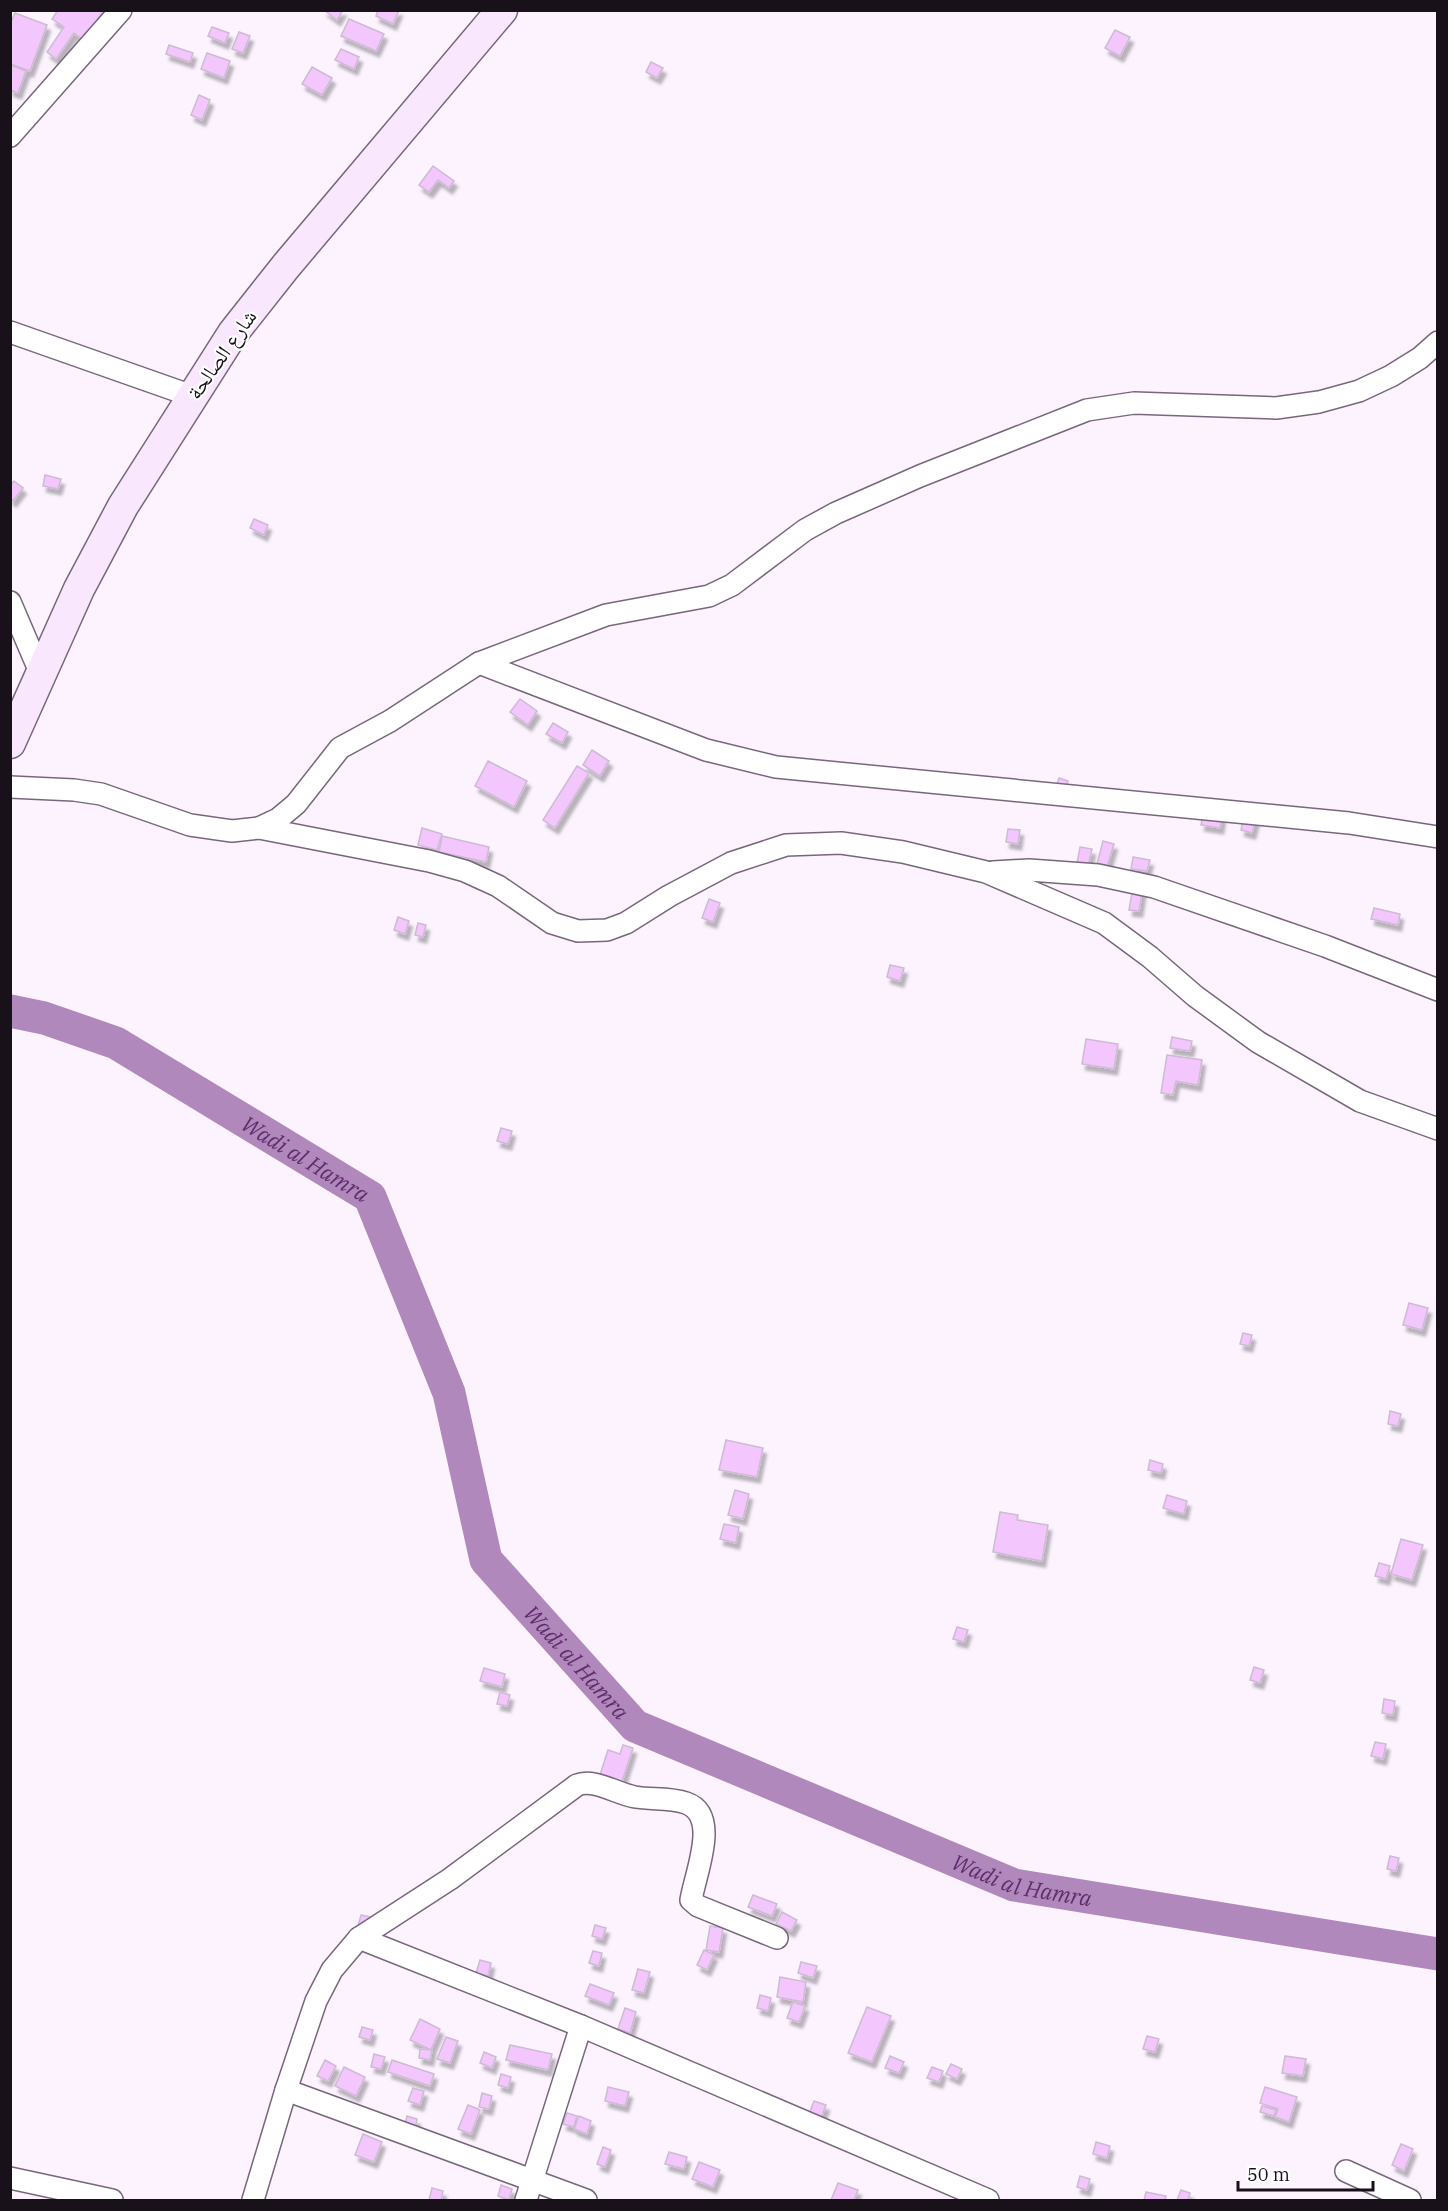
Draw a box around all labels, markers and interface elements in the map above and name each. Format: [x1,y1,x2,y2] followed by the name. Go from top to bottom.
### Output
[180,303,262,405] street label: شارع الصالحة
[237,1108,375,1208] water label: Wadi al Hamra
[518,1598,636,1725] water label: Wadi al Hamra
[948,1846,1094,1912] water label: Wadi al Hamra
[1238,2154,1373,2192] scale bar
[1247,2163,1290,2186] text: 50 m

